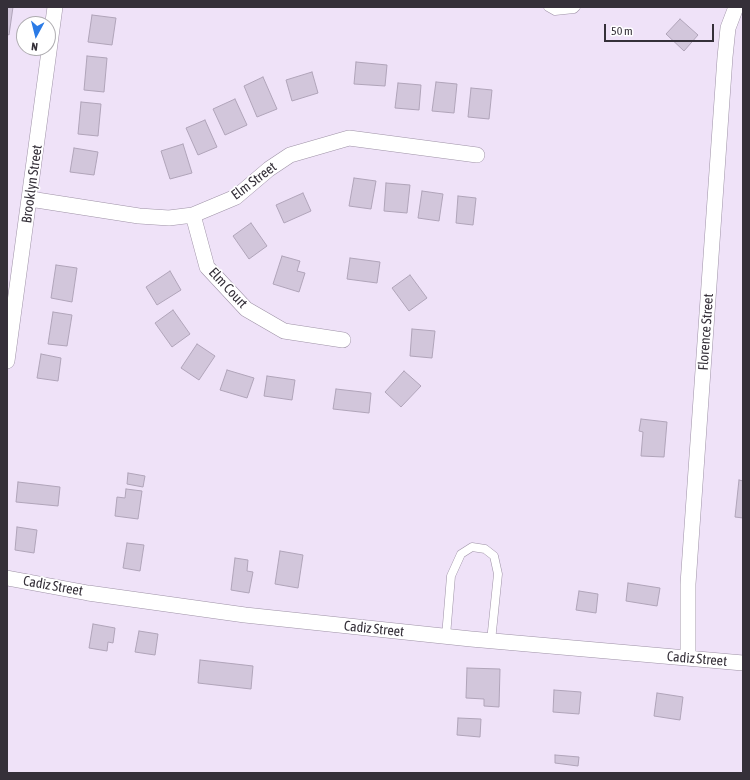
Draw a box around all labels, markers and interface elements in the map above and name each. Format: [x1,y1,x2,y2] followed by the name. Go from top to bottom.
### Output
[16,16,56,56] north arrow
[606,16,716,42] scale bar
[611,24,633,38] text: 50 m
[31,41,39,53] text: N
[18,144,46,224] street label: Brooklyn Street
[228,159,280,203] street label: Elm Street
[205,264,251,312] street label: Elm Court
[695,293,717,371] street label: Florence Street
[22,572,84,600] street label: Cadiz Street
[343,617,405,641] street label: Cadiz Street
[666,648,728,670] street label: Cadiz Street

